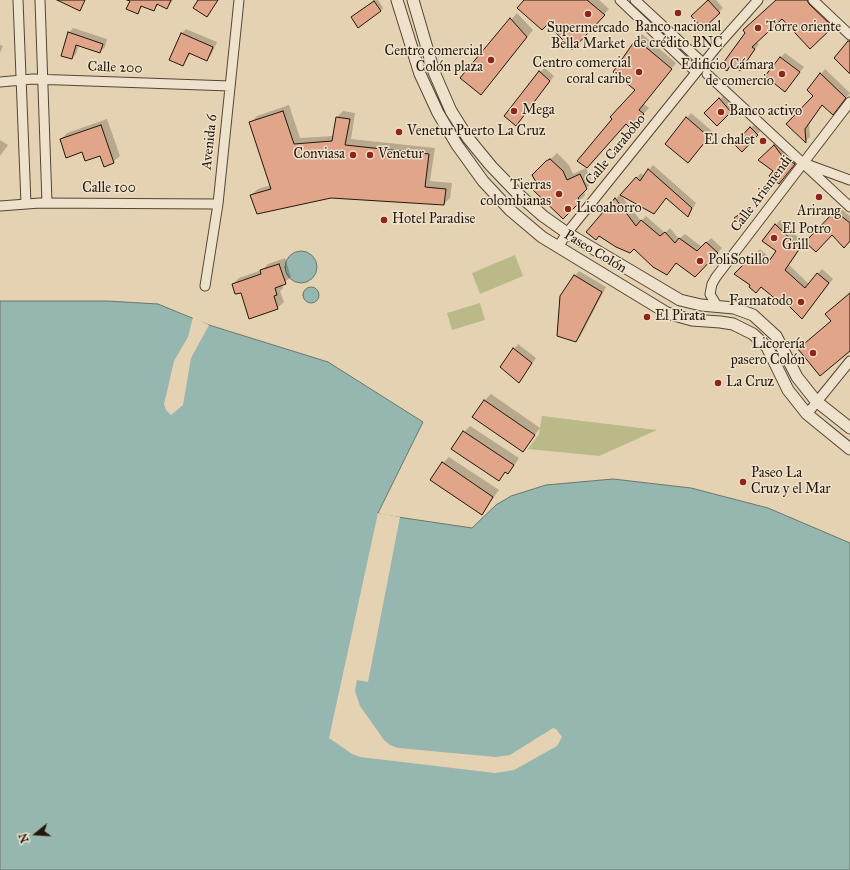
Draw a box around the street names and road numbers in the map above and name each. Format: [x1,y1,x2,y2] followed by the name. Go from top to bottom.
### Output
[87,59,143,77] street label: Calle 200
[582,111,650,189] street label: Calle Carabobo
[199,113,221,171] street label: Avenida 6
[728,152,796,236] street label: Calle Arismendi
[82,181,136,197] street label: Calle 100
[561,227,629,277] street label: Paseo Colón

